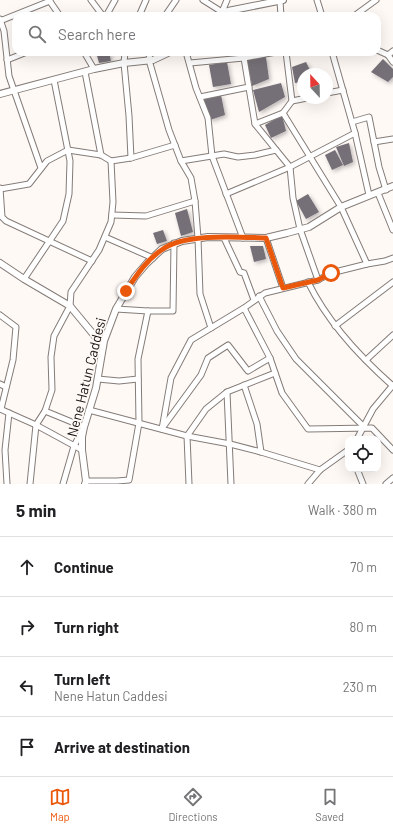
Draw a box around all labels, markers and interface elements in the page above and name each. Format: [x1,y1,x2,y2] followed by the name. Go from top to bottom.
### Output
[12,12,381,56] search box
[26,23,48,45] icon: search
[58,25,136,43] text: Search here
[297,68,333,104] north arrow
[322,264,340,282] route start
[117,282,135,300] route end
[63,316,109,438] street label: Nene Hatun Caddesi
[345,436,381,472] map controls
[345,436,381,472] button: locate
[16,500,56,520] text: 5 min
[308,502,377,518] text: Walk · 380 m
[16,556,38,578] icon: ahead
[54,558,114,576] text: Continue
[350,559,377,575] text: 70 m
[16,616,38,638] icon: right
[54,618,119,636] text: Turn right
[350,619,377,635] text: 80 m
[54,670,110,688] text: Turn left
[16,676,38,698] icon: left
[343,679,377,695] text: 230 m
[54,688,168,704] text: Nene Hatun Caddesi
[16,736,38,758] icon: arrive
[54,738,190,756] text: Arrive at destination
[49,786,71,823] tab: Map
[168,786,218,823] tab: Directions
[315,786,344,823] tab: Saved

